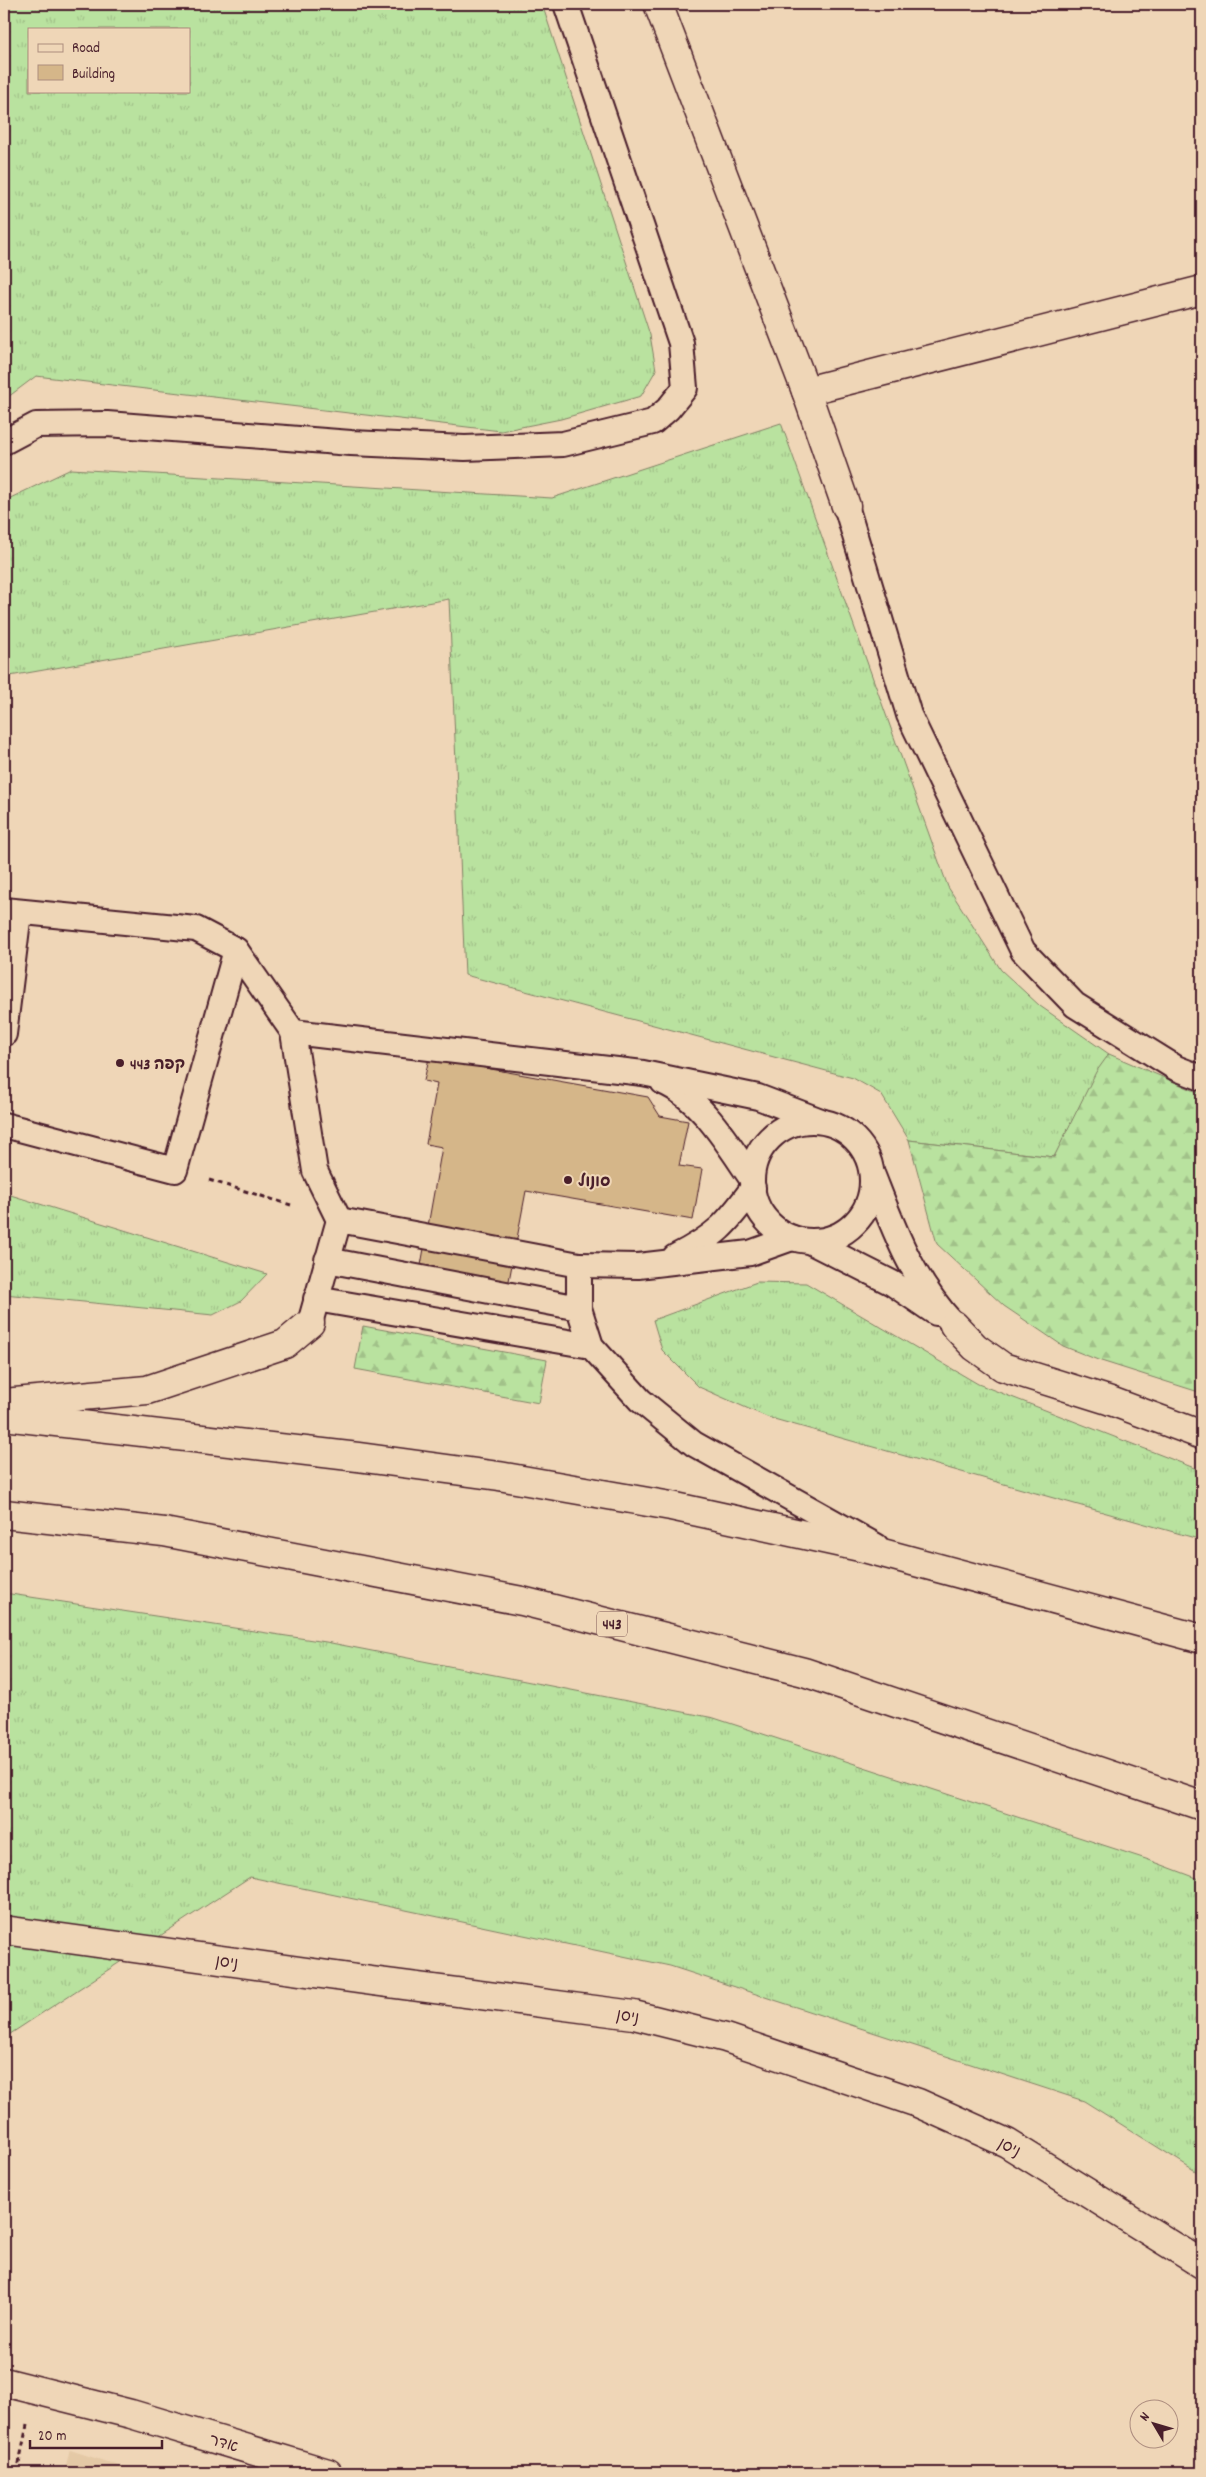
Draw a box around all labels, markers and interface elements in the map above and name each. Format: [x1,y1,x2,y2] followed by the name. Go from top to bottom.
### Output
[28,28,190,92] legend
[72,38,100,60] text: Road
[72,64,115,86] text: Building
[130,1054,185,1077] place label: קפה 443
[114,1057,126,1069] marker: קפה 443
[578,1171,610,1194] place label: סונול
[562,1174,574,1186] marker: סונול
[597,1612,627,1636] road number: 443
[214,1950,240,1976] street label: ניסן
[614,2004,641,2031] street label: ניסן
[993,2133,1024,2164] street label: ניסן
[1128,2400,1178,2450] north arrow
[1135,2408,1155,2426] text: N
[30,2417,162,2449] scale bar
[38,2426,66,2448] text: 20 m
[206,2429,241,2460] street label: אדר

